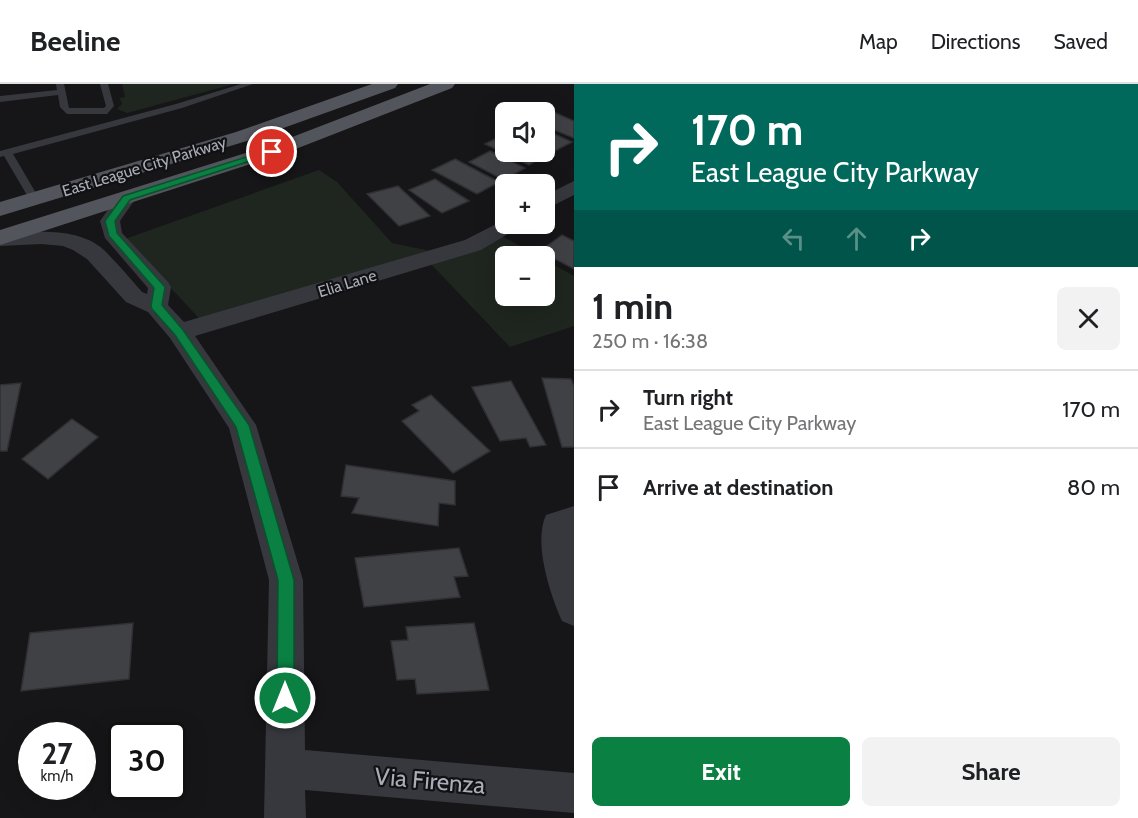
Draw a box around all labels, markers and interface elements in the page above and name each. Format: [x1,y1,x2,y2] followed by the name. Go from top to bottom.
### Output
[30,24,120,58] text: Beeline
[859,29,898,54] text: Map
[931,29,1020,54] text: Directions
[1053,29,1108,54] text: Saved
[495,102,555,306] map controls
[495,102,555,162] button: sound
[691,104,803,156] text: 170 m
[592,108,670,186] icon: right
[246,126,297,177] pin
[60,132,229,201] street label: East League City Parkway
[255,135,288,168] icon: arrive
[691,156,979,189] text: East League City Parkway
[495,174,555,234] button: +
[777,222,810,255] icon: left
[840,222,873,255] icon: ahead
[903,222,936,255] icon: right
[495,246,555,306] button: −
[316,266,379,301] street label: Elia Lane
[592,284,673,328] text: 1 min
[1057,287,1120,350] button: close
[592,329,708,353] text: 250 m · 16:38
[643,384,733,411] text: Turn right
[592,393,625,426] icon: right
[1062,396,1120,423] text: 170 m
[643,411,856,435] text: East League City Parkway
[592,471,625,504] icon: arrive
[643,474,833,501] text: Arrive at destination
[1067,474,1120,501] text: 80 m
[253,666,317,730] position arrow
[108,722,186,800] speed limit sign: 30
[41,735,73,772] text: 27
[592,737,850,806] button: Exit
[862,737,1120,806] button: Share
[373,761,487,800] street label: Via Firenza
[41,767,73,785] text: km/h

